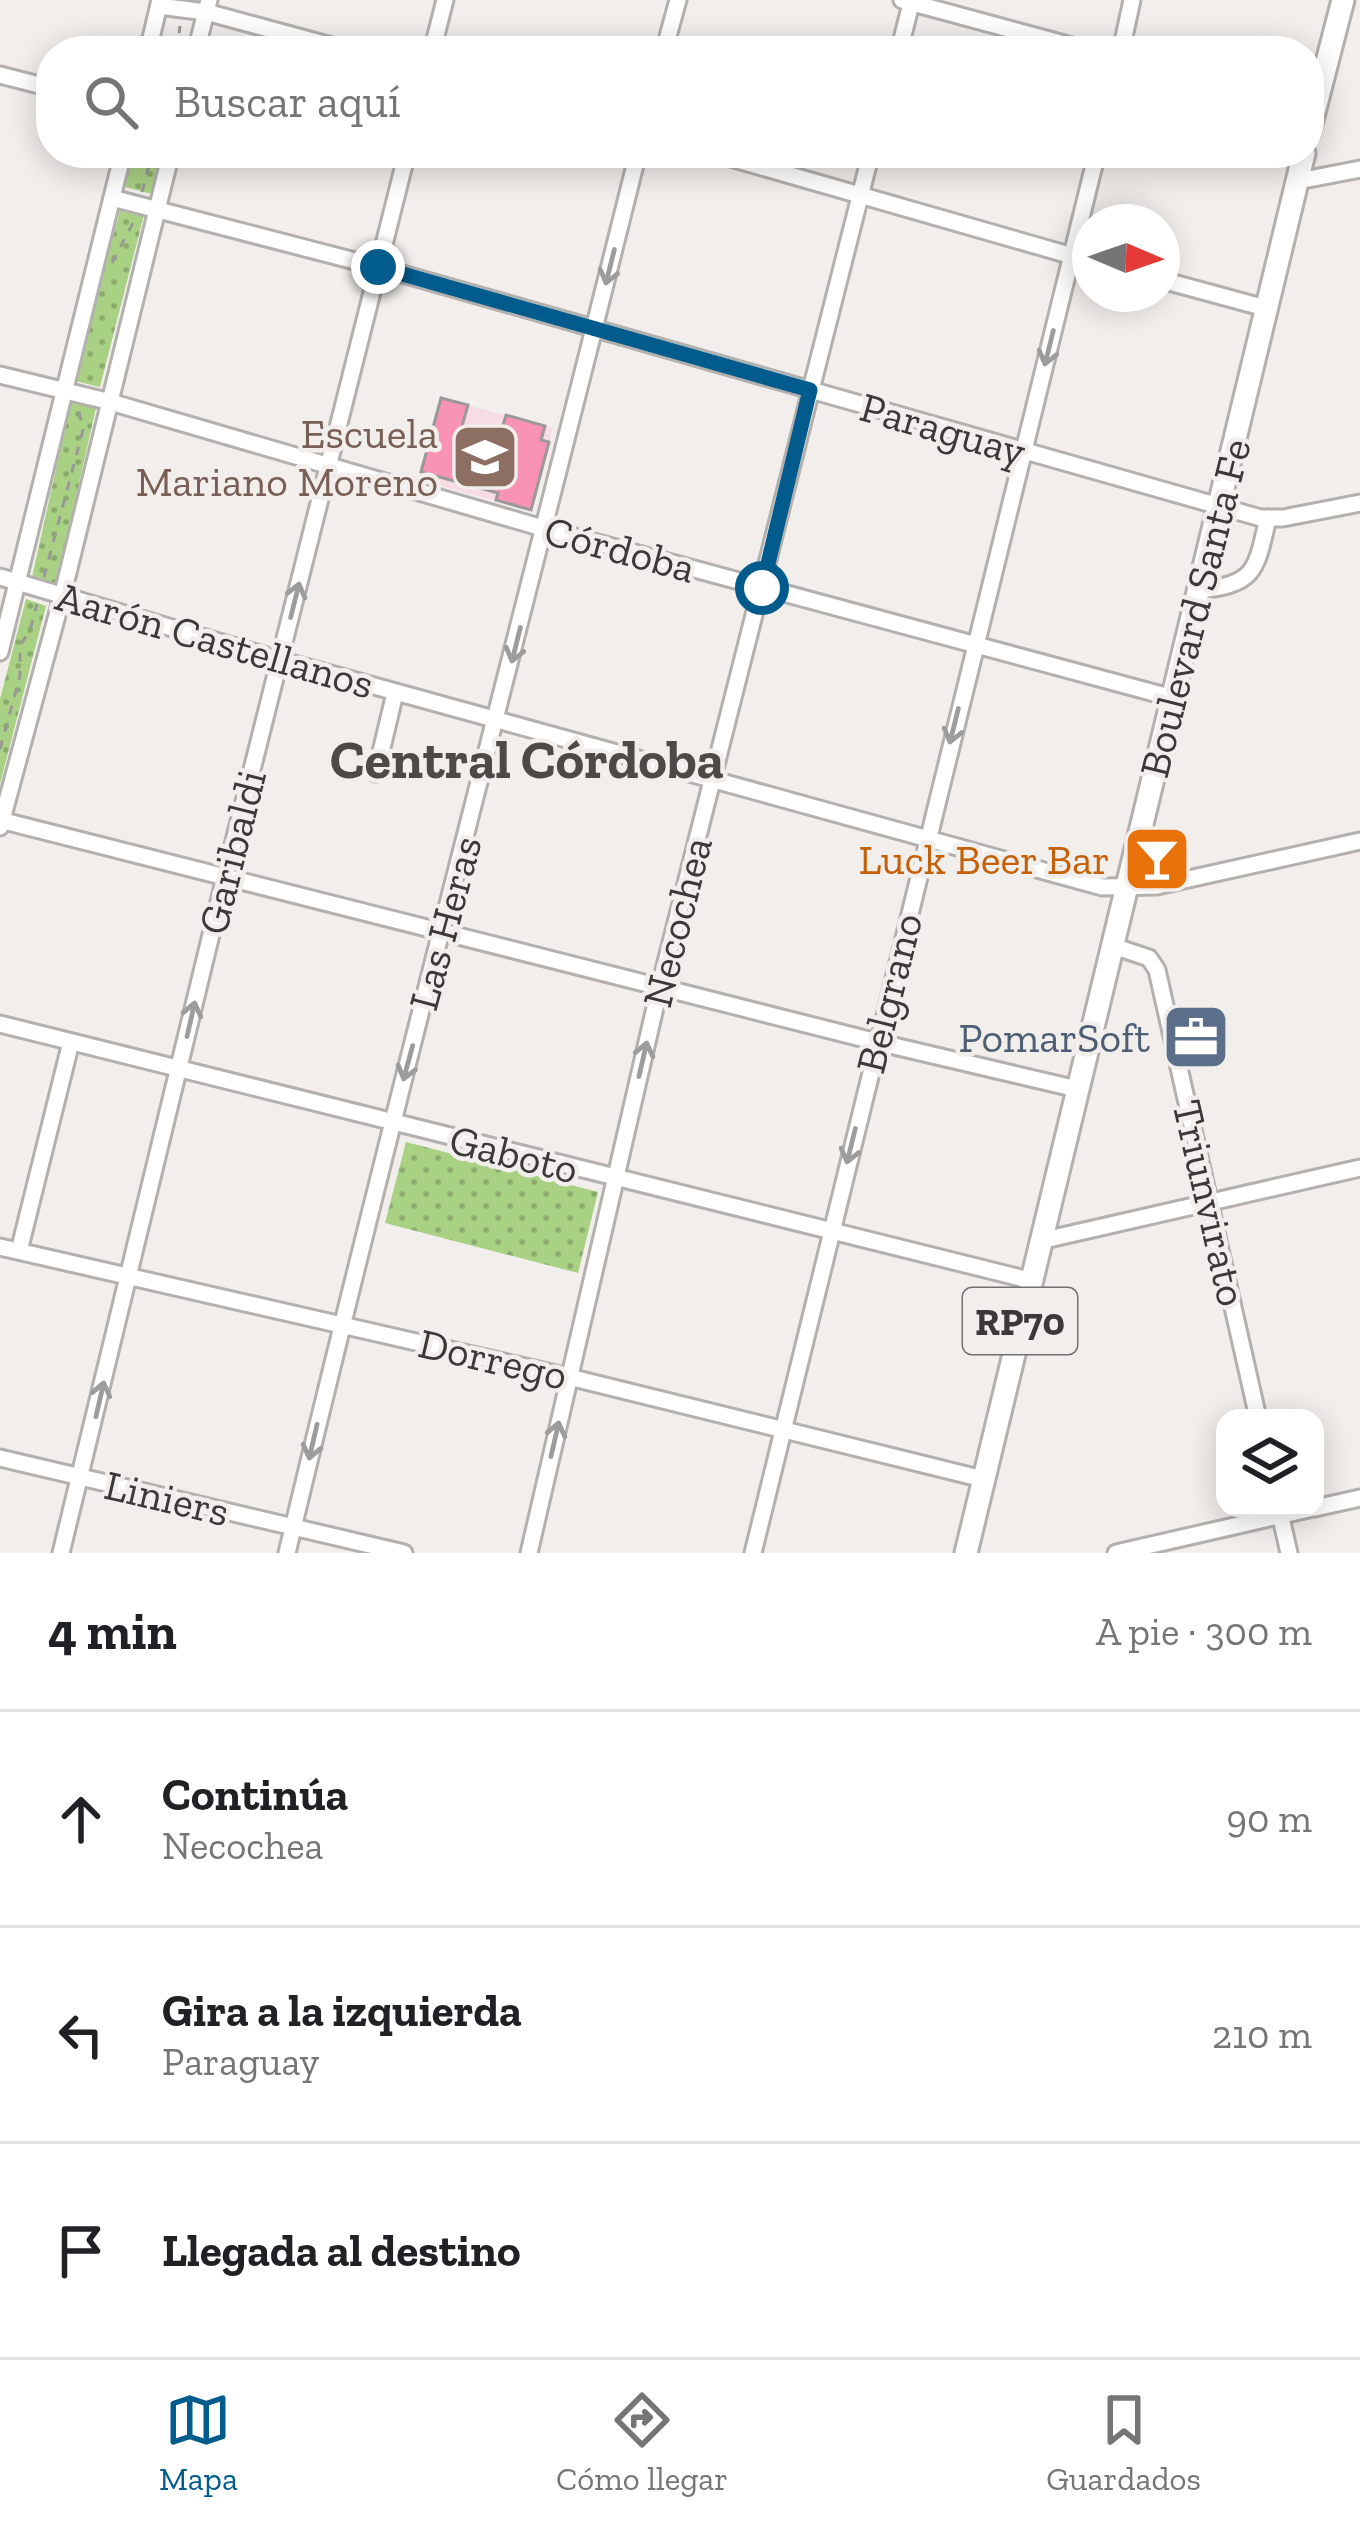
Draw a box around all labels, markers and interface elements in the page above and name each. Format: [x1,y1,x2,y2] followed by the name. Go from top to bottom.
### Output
[36,36,1324,168] search box
[78,69,144,135] icon: search
[174,75,401,129] text: Buscar aquí
[1072,204,1180,312] north arrow
[351,240,405,294] route end
[598,247,620,285] one-way arrow
[1037,329,1059,367] one-way arrow
[854,381,1032,477] street label: Paraguay
[136,408,438,507] place label: Escuela Mariano Moreno
[450,422,520,492] school or university icon: Escuela Mariano Moreno
[1128,433,1262,783] street label: Boulevard Santa Fe
[539,504,701,594] street label: Córdoba
[735,561,789,615] route start
[50,570,380,710] street label: Aarón Castellanos
[285,582,307,620] one-way arrow
[504,626,526,664] one-way arrow
[942,707,964,745] one-way arrow
[330,727,724,792] district label: Central Córdoba
[187,765,277,939] street label: Garibaldi
[1122,824,1192,894] bar icon: Luck Beer Bar
[397,830,493,1016] street label: Las Heras
[631,832,723,1012] street label: Necochea
[858,834,1110,885] place label: Luck Beer Bar
[845,908,933,1078] street label: Belgrano
[181,1001,203,1039] one-way arrow
[1161,1002,1231,1072] office icon: PomarSoft
[958,1012,1150,1063] place label: PomarSoft
[633,1041,656,1079] one-way arrow
[396,1044,418,1082] one-way arrow
[1162,1095,1258,1311] street label: Triunvirato
[445,1113,583,1195] street label: Gaboto
[839,1126,861,1164] one-way arrow
[963,1288,1077,1354] road number: RP70
[414,1317,572,1401] street label: Dorrego
[90,1380,112,1418] one-way arrow
[1216,1409,1324,1517] map controls
[1216,1409,1324,1517] button: layers
[545,1420,568,1458] one-way arrow
[301,1422,323,1460] one-way arrow
[100,1459,234,1537] street label: Liniers
[48,1601,177,1662] text: 4 min
[1096,1608,1312,1655] text: A pie · 300 m
[162,1768,348,1822] text: Continúa
[48,1786,114,1852] icon: ahead
[1226,1795,1312,1842] text: 90 m
[162,1822,323,1869] text: Necochea
[162,1984,522,2038] text: Gira a la izquierda
[48,2002,114,2068] icon: left
[1212,2011,1312,2058] text: 210 m
[162,2038,319,2085] text: Paraguay
[48,2218,114,2284] icon: arrive
[162,2224,520,2278] text: Llegada al destino
[159,2387,238,2498] tab: Mapa
[556,2387,728,2498] tab: Cómo llegar
[1046,2387,1201,2498] tab: Guardados

